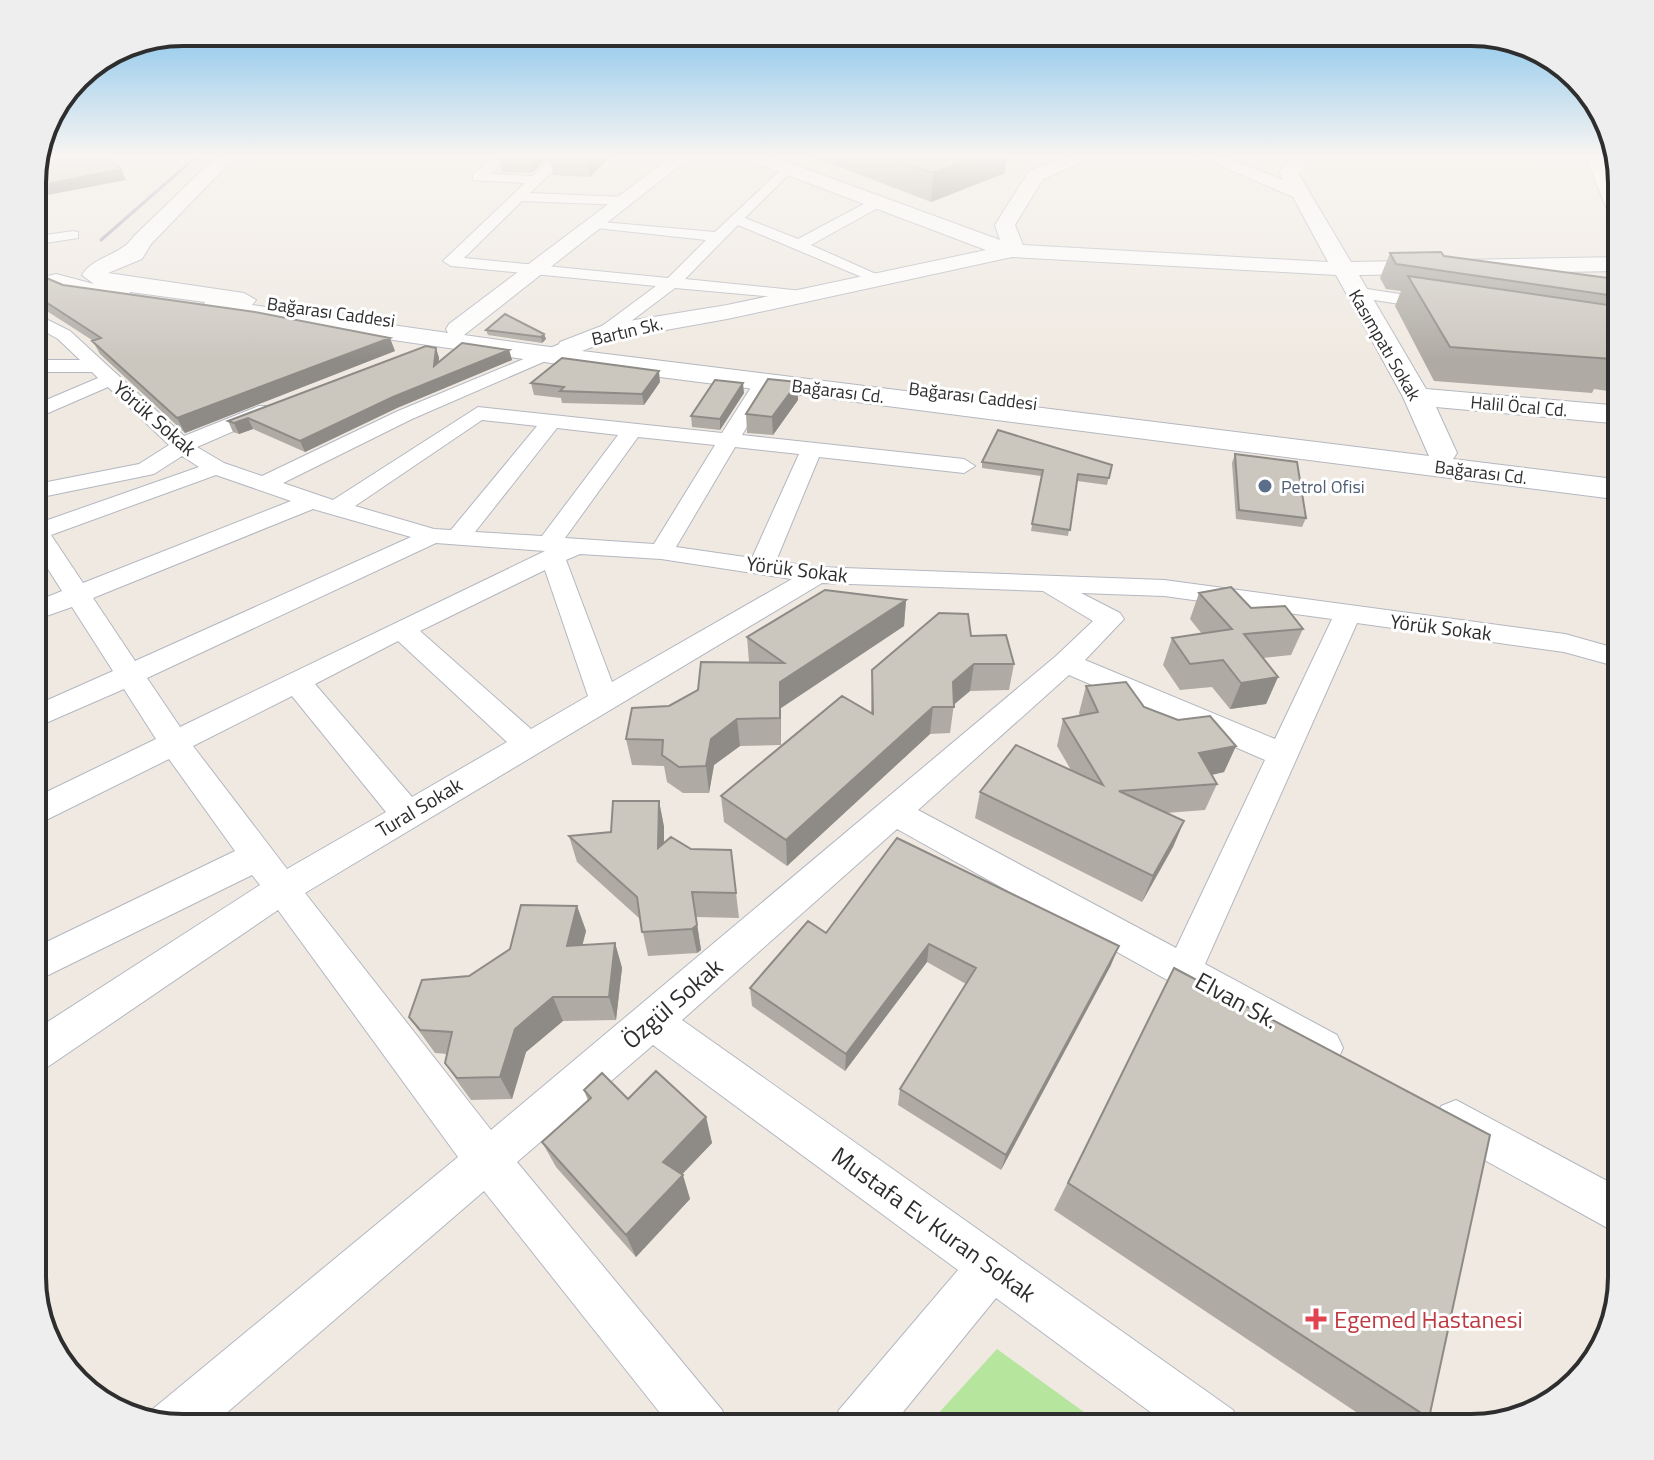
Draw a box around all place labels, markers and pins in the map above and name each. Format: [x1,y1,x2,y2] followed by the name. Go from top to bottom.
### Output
[1281,473,1365,500] place label: Petrol Ofisi
[1256,477,1274,495] marker: Petrol Ofisi
[1334,1301,1523,1337] place label: Egemed Hastanesi
[1305,1308,1327,1330] marker: Egemed Hastanesi

